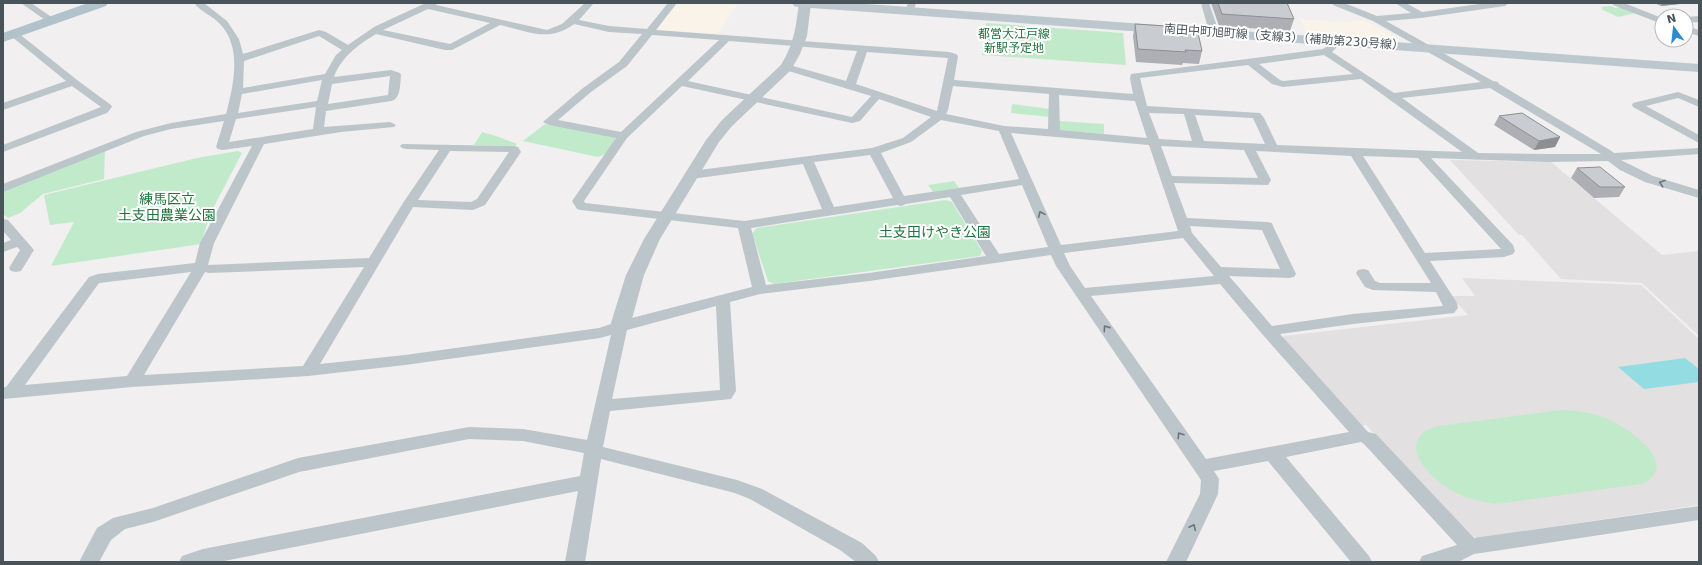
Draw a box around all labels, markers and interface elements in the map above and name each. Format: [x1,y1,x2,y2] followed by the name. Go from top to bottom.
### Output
[1654,8,1694,48] north arrow
[1665,11,1678,26] text: N
[1164,22,1404,52] street label: 南田中町旭町線（支線3）（補助第230号線）
[978,27,1050,55] park label: 都営大江戸線 新駅予定地
[1658,180,1665,188] one-way arrow
[118,191,216,223] park label: 練馬区立 土支田農業公園
[1038,210,1046,218] one-way arrow
[879,224,991,240] park label: 土支田けやき公園
[1103,325,1111,332] one-way arrow
[1177,432,1185,439] one-way arrow
[1189,524,1196,531] one-way arrow

